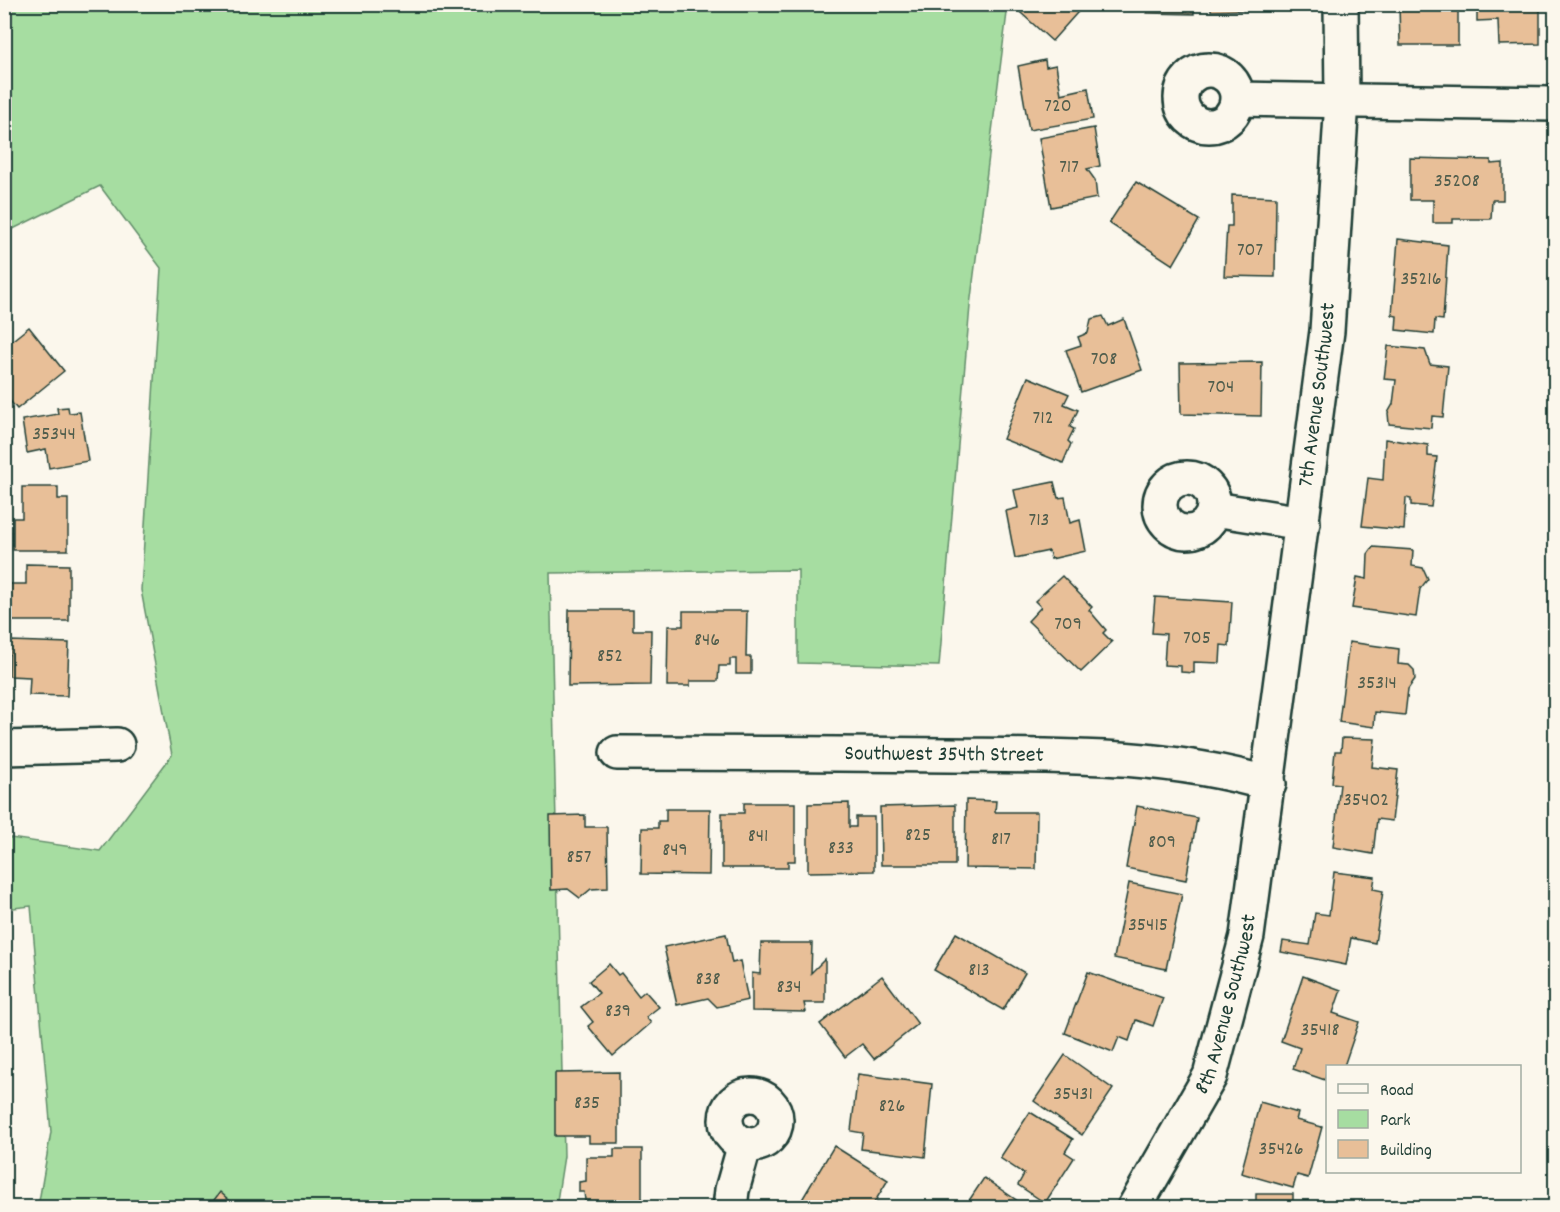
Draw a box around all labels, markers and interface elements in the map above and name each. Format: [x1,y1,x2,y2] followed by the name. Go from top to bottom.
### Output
[1044,93,1072,121] house number: 720
[1059,154,1079,182] house number: 717
[1434,168,1480,196] house number: 35208
[1237,237,1263,265] house number: 707
[1400,266,1442,294] house number: 35216
[1291,302,1344,489] street label: 7th Avenue Southwest
[1091,346,1117,374] house number: 708
[1208,374,1234,402] house number: 704
[1033,405,1053,433] house number: 712
[32,421,76,449] house number: 35344
[1029,507,1049,535] house number: 713
[1054,611,1082,639] house number: 709
[1183,625,1211,653] house number: 705
[694,627,720,655] house number: 846
[597,643,623,671] house number: 852
[1357,670,1397,698] house number: 35314
[844,739,1044,771] street label: Southwest 354th Street
[1343,787,1389,815] house number: 35402
[905,822,931,850] house number: 825
[748,823,768,851] house number: 841
[991,826,1011,854] house number: 817
[1148,829,1176,857] house number: 809
[828,835,854,863] house number: 833
[662,837,688,865] house number: 849
[567,844,591,872] house number: 857
[1128,912,1168,940] house number: 35415
[1187,912,1265,1100] street label: 8th Avenue Southwest
[968,957,990,985] house number: 813
[696,966,720,994] house number: 838
[776,974,802,1002] house number: 834
[605,998,631,1026] house number: 839
[1301,1017,1339,1045] house number: 35418
[1326,1065,1521,1173] legend
[1380,1079,1414,1104] text: Road
[1053,1081,1093,1109] house number: 35431
[574,1090,600,1118] house number: 835
[879,1093,905,1121] house number: 826
[1380,1109,1411,1134] text: Park
[1259,1136,1303,1164] house number: 35426
[1380,1139,1432,1164] text: Building

